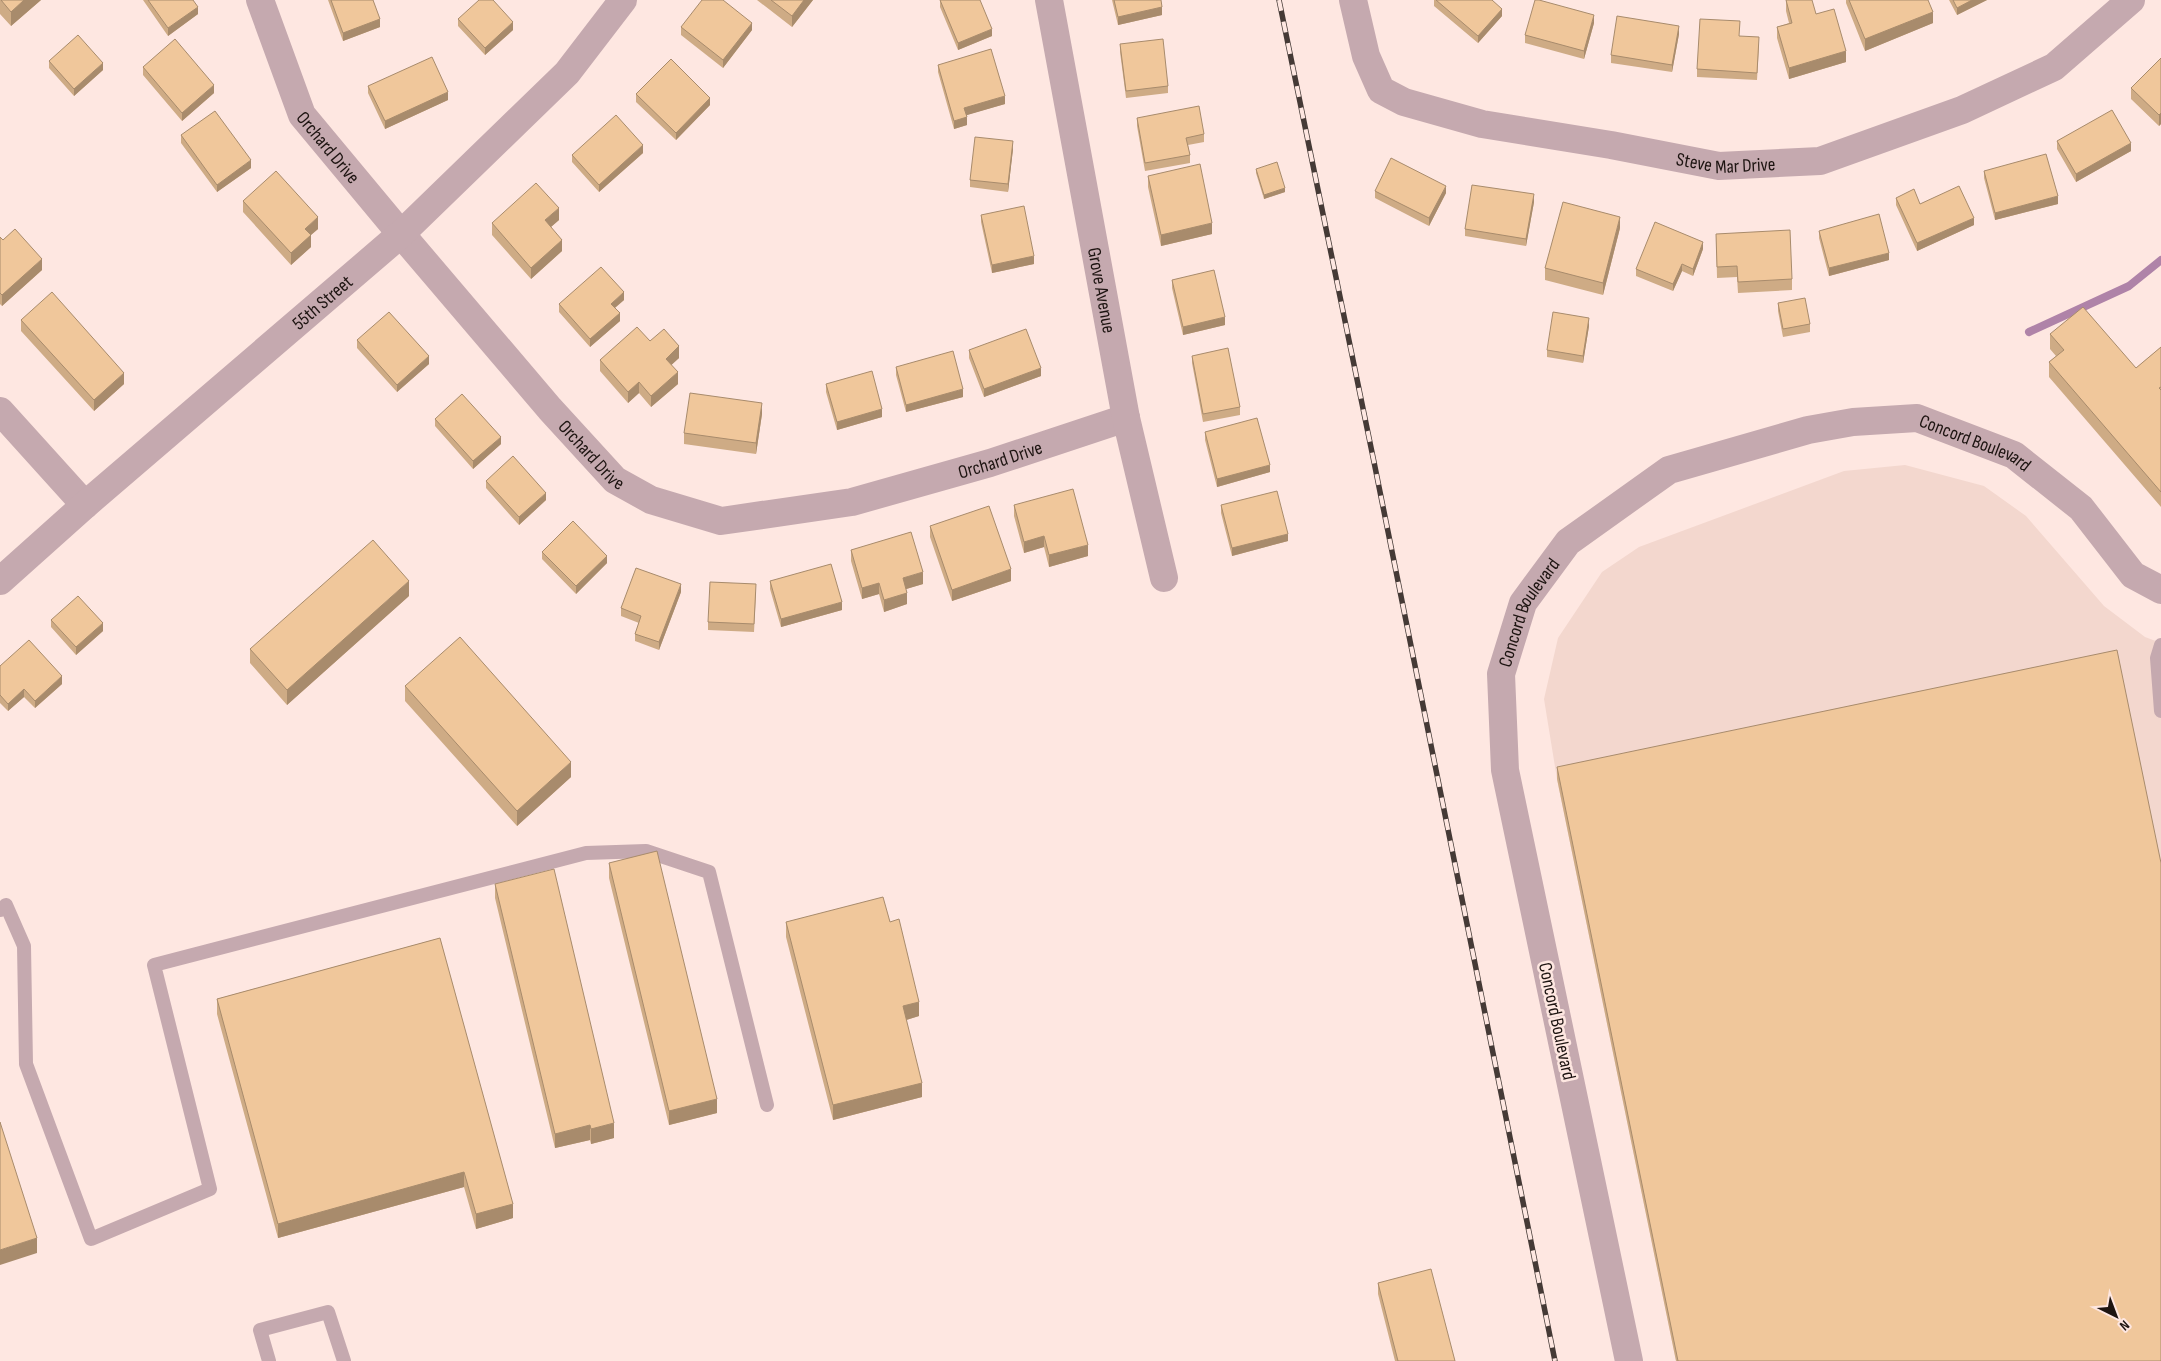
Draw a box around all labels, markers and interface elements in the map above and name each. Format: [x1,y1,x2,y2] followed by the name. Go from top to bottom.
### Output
[291,107,364,189] street label: Orchard Drive
[1674,148,1776,179] street label: Steve Mar Drive
[1082,246,1120,335] street label: Grove Avenue
[288,271,358,335] street label: 55th Street
[1916,410,2035,477] street label: Concord Boulevard
[553,416,628,496] street label: Orchard Drive
[956,437,1045,484] street label: Orchard Drive
[1494,554,1565,670] street label: Concord Boulevard
[1533,961,1580,1082] street label: Concord Boulevard
[2091,1291,2141,1341] north arrow
[2116,1316,2133,1334] text: N

